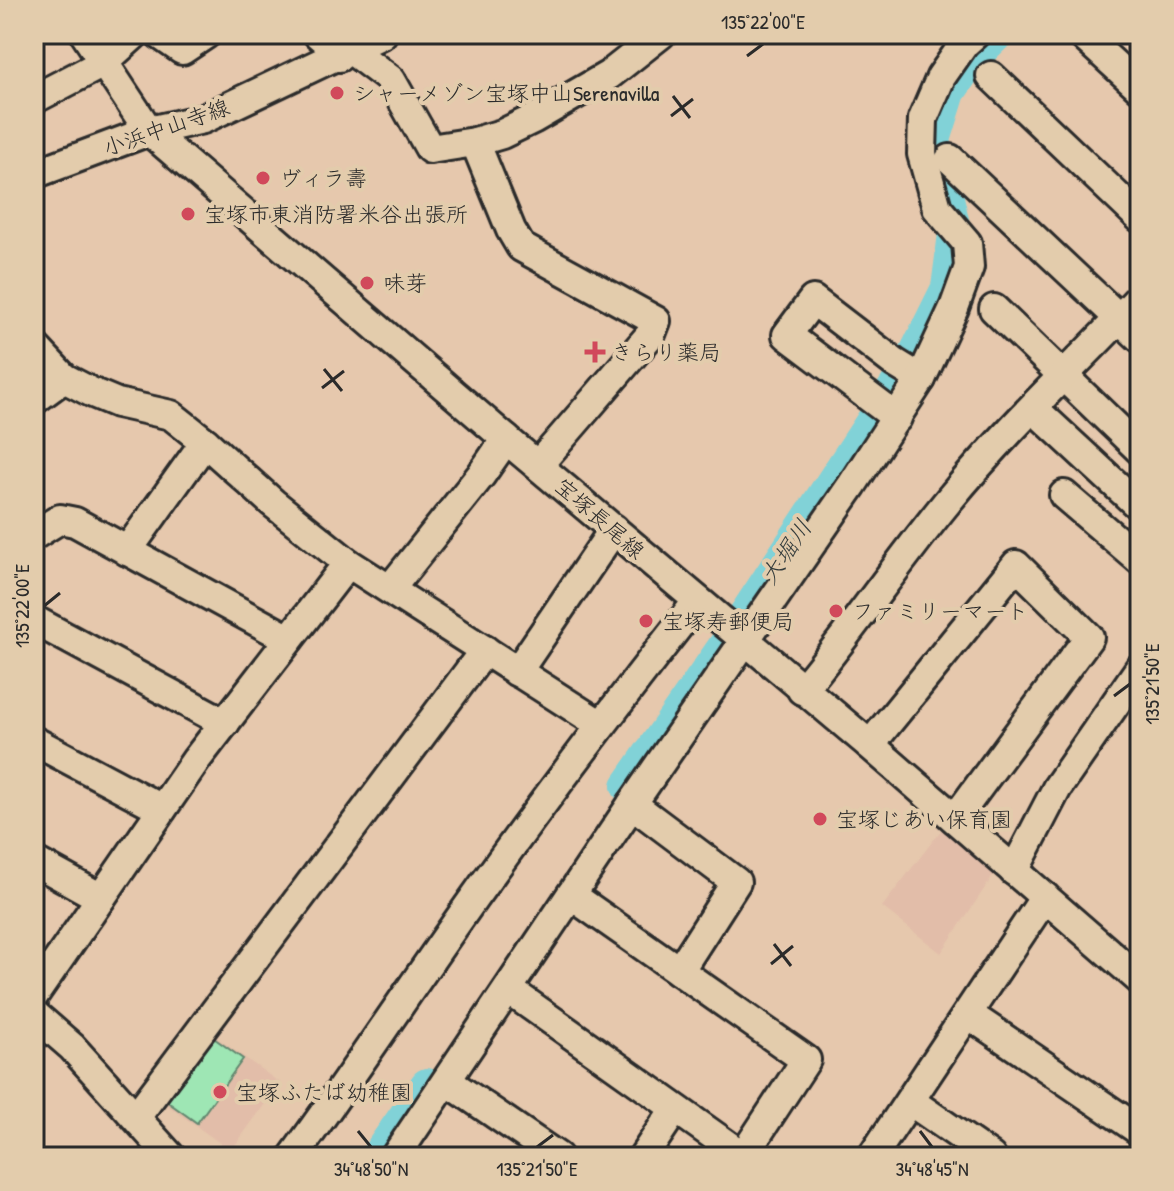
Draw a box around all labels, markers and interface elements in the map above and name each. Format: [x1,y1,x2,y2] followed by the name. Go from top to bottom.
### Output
[721,8,805,35] text: 135°22'00"E
[353,78,660,108] place label: シャーメゾン宝塚中山Serenavilla
[328,84,346,102] marker: シャーメゾン宝塚中山Serenavilla
[99,91,233,163] street label: 小浜中山寺線
[279,163,367,193] place label: ヴィラ壽
[254,169,272,187] marker: ヴィラ壽
[204,199,468,229] place label: 宝塚市東消防署米谷出張所
[179,205,197,223] marker: 宝塚市東消防署米谷出張所
[383,268,427,298] place label: 味芽
[358,274,376,292] marker: 味芽
[611,337,721,367] place label: きらり薬局
[586,343,604,361] marker: きらり薬局
[549,471,651,565] street label: 宝塚長尾線
[752,513,819,590] water label: 大堀川
[8,564,35,648] text: 135°22'00"E
[852,596,1028,626] place label: ファミリーマート
[827,602,845,620] marker: ファミリーマート
[662,606,794,636] place label: 宝塚寿郵便局
[637,612,655,630] marker: 宝塚寿郵便局
[1138,643,1165,725] text: 135°21'50"E
[836,804,1012,834] place label: 宝塚じあい保育園
[811,810,829,828] marker: 宝塚じあい保育園
[236,1077,412,1107] place label: 宝塚ふたば幼稚園
[211,1083,229,1101] marker: 宝塚ふたば幼稚園
[334,1155,408,1182] text: 34°48'50"N
[496,1155,578,1182] text: 135°21'50"E
[895,1155,969,1182] text: 34°48'45"N

